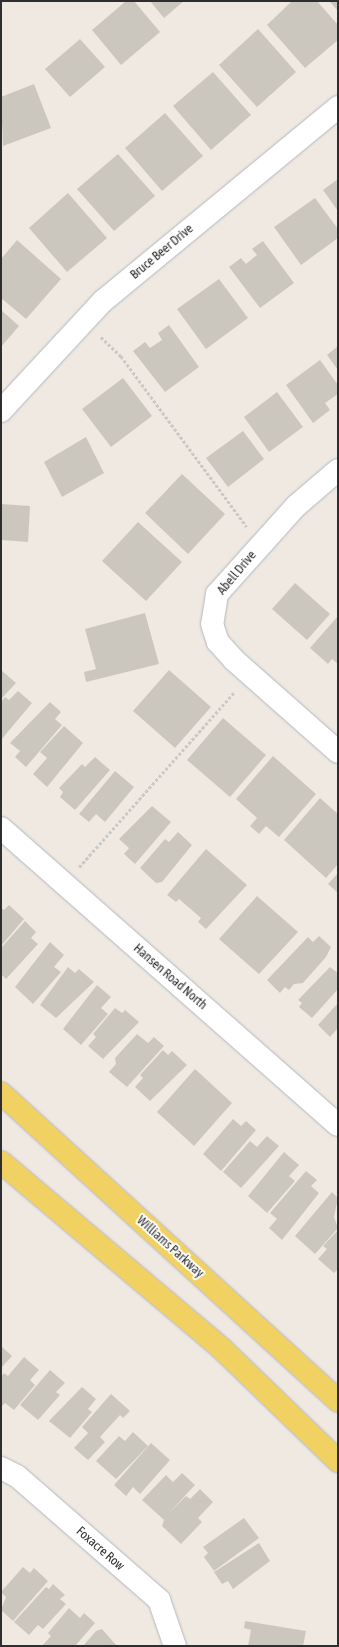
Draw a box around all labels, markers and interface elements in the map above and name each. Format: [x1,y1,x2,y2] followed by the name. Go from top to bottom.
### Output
[127,221,197,283] street label: Bruce Beer Drive
[214,548,260,598] street label: Abell Drive
[130,941,210,1013] street label: Hansen Road North
[133,1213,207,1281] street label: Williams Parkway
[73,1524,127,1574] street label: Foxacre Row

